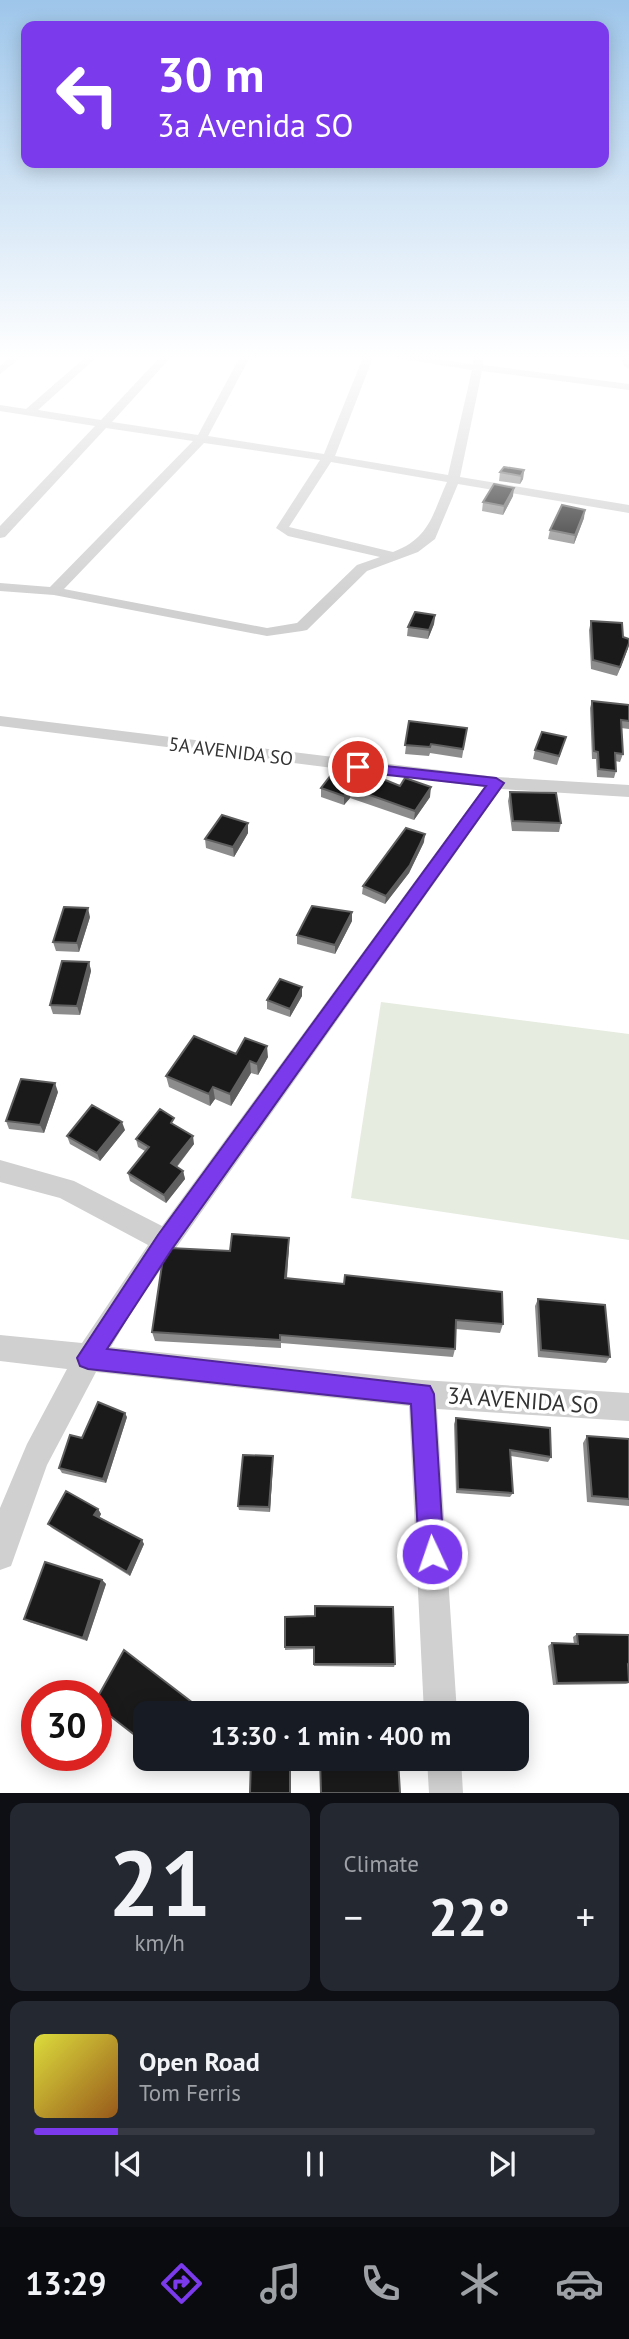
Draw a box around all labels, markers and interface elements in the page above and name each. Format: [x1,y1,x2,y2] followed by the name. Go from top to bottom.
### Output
[157,42,264,106] text: 30 m
[42,49,133,140] icon: left
[157,104,353,146] text: 3a Avenida SO
[167,731,295,771] street label: 5A AVENIDA SO
[328,737,388,797] pin
[339,748,377,786] icon: arrive
[446,1380,600,1420] street label: 3A AVENIDA SO
[395,1517,469,1591] position arrow
[21,1680,112,1771] speed limit sign: 30
[211,1719,451,1752] text: 13:30 · 1 min · 400 m
[108,1823,211,1941] text: 21
[344,1849,419,1878] text: Climate
[428,1883,510,1950] text: 22°
[344,1892,363,1941] text: −
[576,1892,595,1941] text: +
[135,1928,185,1957] text: km/h
[139,2045,260,2078] text: Open Road
[139,2078,241,2107] text: Tom Ferris
[109,2145,147,2183] icon: previous
[296,2145,334,2183] icon: pause
[483,2145,521,2183] icon: next
[157,2259,206,2308] icon: directions
[256,2259,305,2308] icon: music
[356,2259,405,2308] icon: phone
[455,2259,504,2308] icon: climate
[555,2259,604,2308] icon: car
[25,2262,106,2304] text: 13:29

